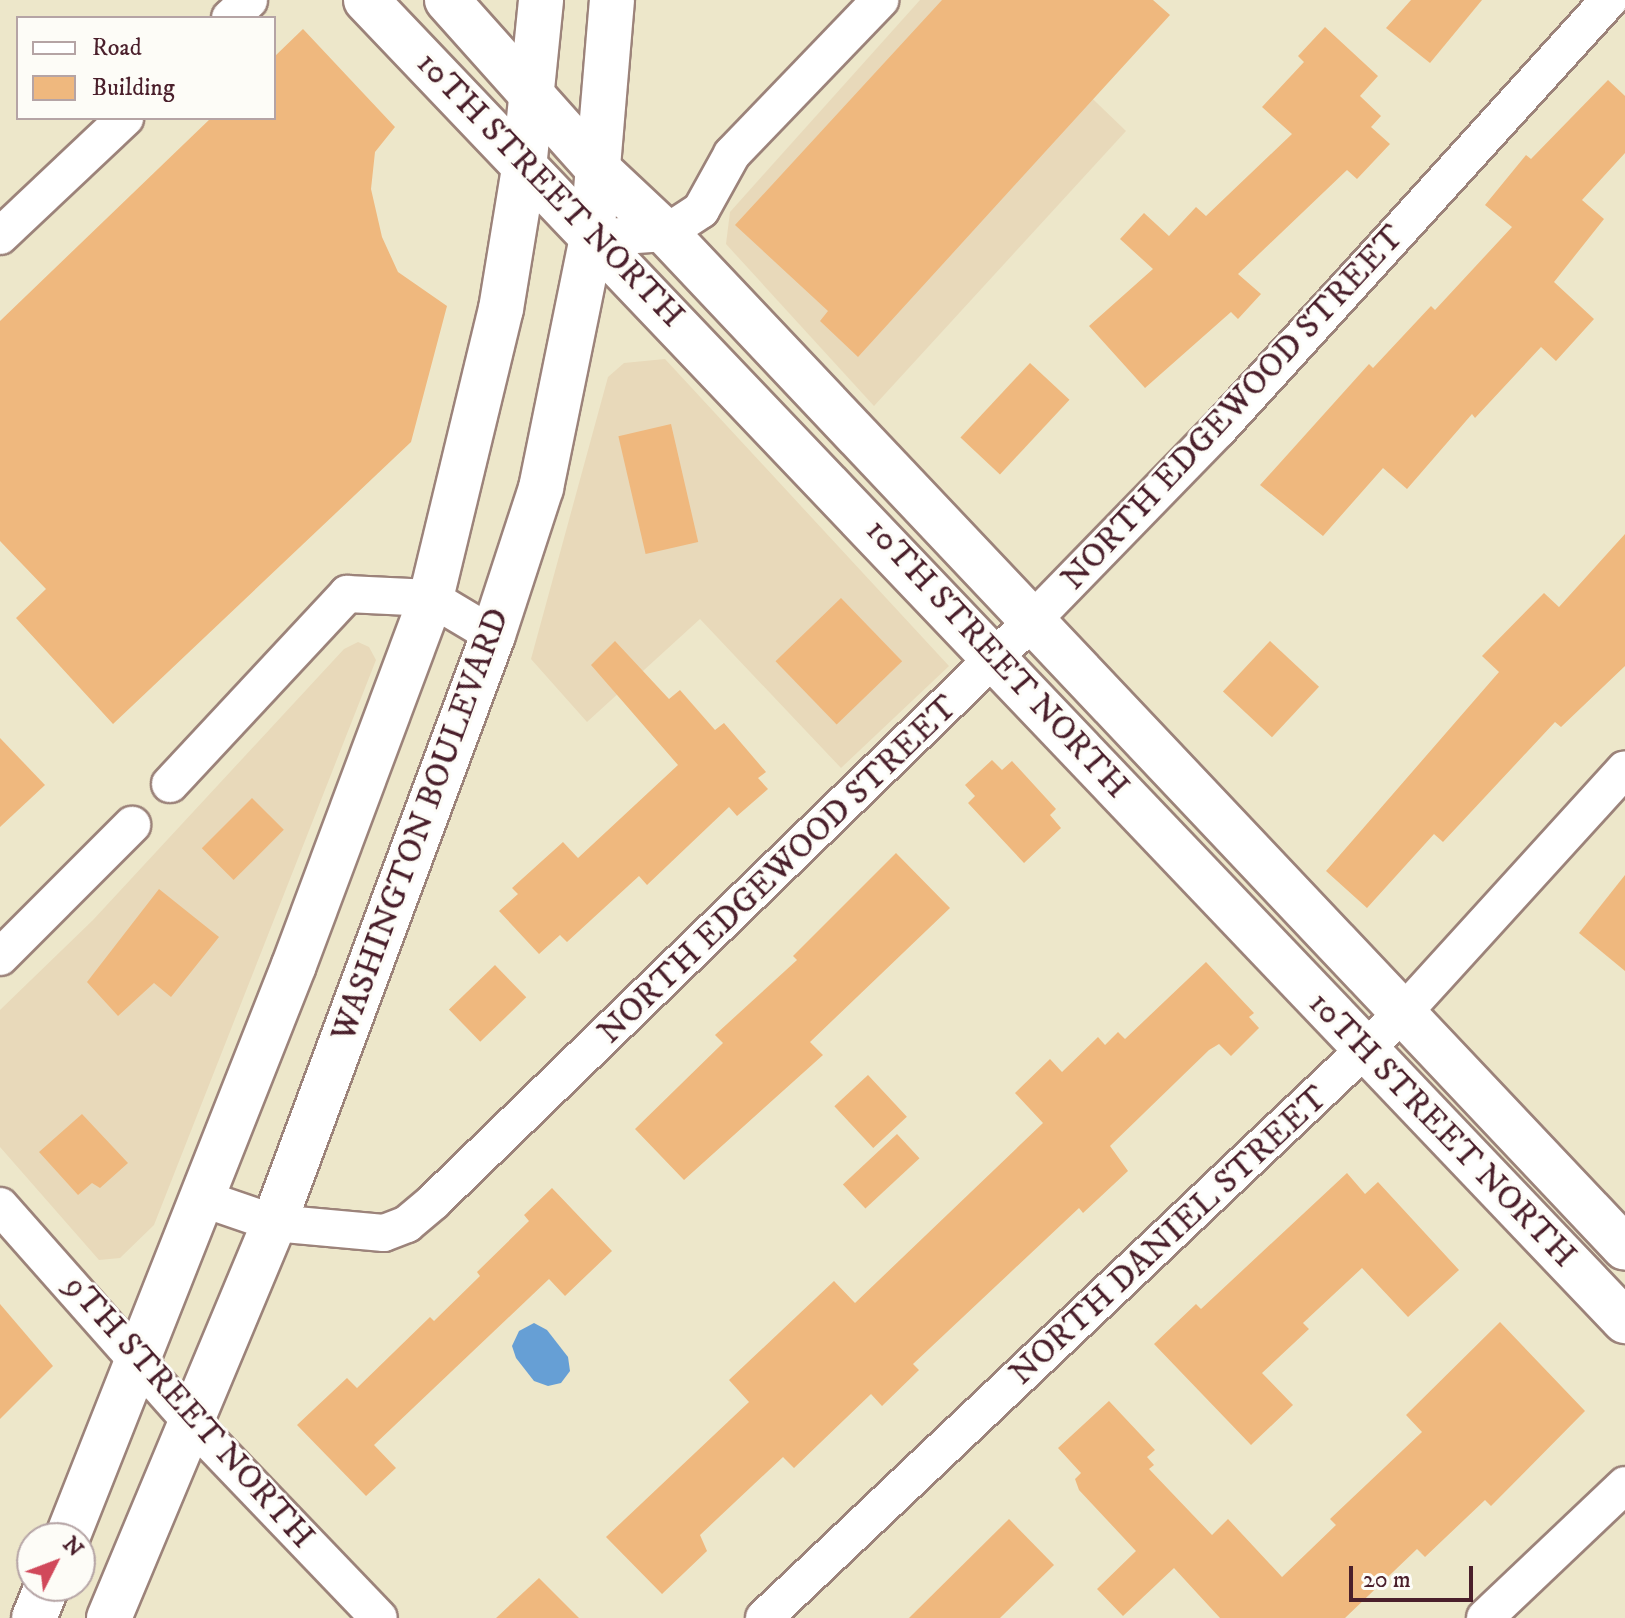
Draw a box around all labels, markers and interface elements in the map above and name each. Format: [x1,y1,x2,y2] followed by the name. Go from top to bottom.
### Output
[16,16,276,120] legend
[92,33,142,63] text: Road
[408,44,692,336] street label: 10TH STREET NORTH
[92,73,175,103] text: Building
[1053,217,1413,599] street label: NORTH EDGEWOOD STREET
[857,511,1137,807] street label: 10TH STREET NORTH
[323,603,519,1047] street label: WASHINGTON BOULEVARD
[590,687,966,1053] street label: NORTH EDGEWOOD STREET
[1300,984,1584,1276] street label: 10TH STREET NORTH
[1001,1078,1337,1394] street label: NORTH DANIEL STREET
[55,1267,323,1557] street label: 9TH STREET NORTH
[16,1522,96,1602] north arrow
[1353,1550,1477,1600] scale bar
[1363,1565,1411,1595] text: 20 m

